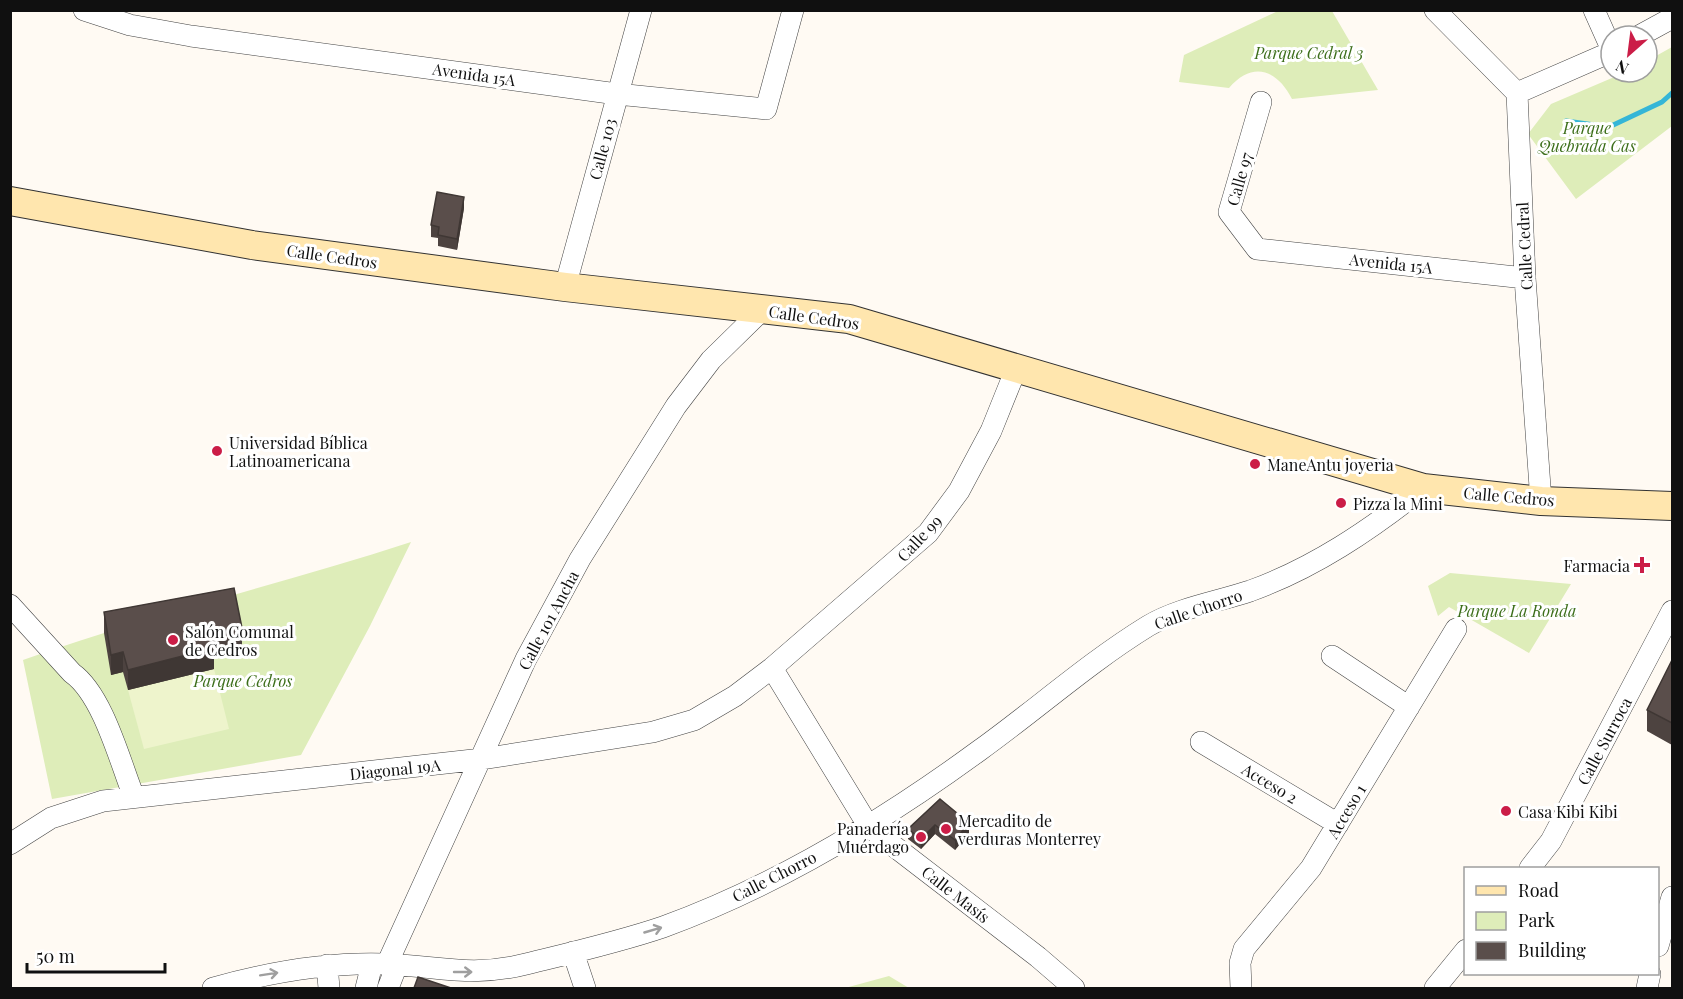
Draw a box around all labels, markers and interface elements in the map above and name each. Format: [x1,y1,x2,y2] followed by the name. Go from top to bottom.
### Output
[1599,24,1659,84] north arrow
[1254,42,1364,63] park label: Parque Cedral 3
[1611,55,1632,80] text: N
[430,58,518,90] street label: Avenida 15A
[584,116,620,182] street label: Calle 103
[1537,117,1636,156] park label: Parque Quebrada Cas
[1221,149,1257,208] street label: Calle 97
[1511,201,1537,291] street label: Calle Cedral
[285,239,379,273] street label: Calle Cedros
[1347,248,1435,278] street label: Avenida 15A
[767,300,861,334] street label: Calle Cedros
[229,432,368,471] place label: Universidad Bíblica Latinoamericana
[210,444,224,458] marker: Universidad Bíblica Latinoamericana
[1267,454,1394,475] place label: ManeAntu joyeria
[1248,457,1262,471] marker: ManeAntu joyeria
[1463,482,1555,510] street label: Calle Cedros
[1353,493,1443,514] place label: Pizza la Mini
[1334,496,1348,510] marker: Pizza la Mini
[892,510,946,566] street label: Calle 99
[1563,555,1630,576] place label: Farmacia
[1635,558,1649,572] marker: Farmacia
[513,567,583,673] street label: Calle 101 Ancha
[1151,584,1245,634] street label: Calle Chorro
[1457,600,1576,621] park label: Parque La Ronda
[185,621,294,660] place label: Salón Comunal de Cedros
[166,633,180,647] marker: Salón Comunal de Cedros
[193,670,292,691] park label: Parque Cedros
[1572,693,1636,788] street label: Calle Surroca
[348,754,443,784] street label: Diagonal 19A
[1237,758,1302,808] street label: Acceso 2
[1321,780,1370,843] street label: Acceso 1
[1518,801,1618,822] place label: Casa Kibi Kibi
[1499,804,1513,818] marker: Casa Kibi Kibi
[957,810,1101,849] place label: Mercadito de verduras Monterrey
[837,818,909,857] place label: Panadería Muérdago
[939,822,953,836] marker: Mercadito de verduras Monterrey
[914,830,928,844] marker: Panadería Muérdago
[728,846,820,906] street label: Calle Chorro
[918,861,994,927] street label: Calle Masís
[1464,867,1659,975] legend
[1518,878,1559,902] text: Road
[1518,908,1555,932] text: Park
[643,923,662,935] one-way arrow
[27,936,165,974] scale bar
[1518,938,1586,962] text: Building
[36,944,75,968] text: 50 m
[453,966,473,978] one-way arrow
[259,968,279,979] one-way arrow

